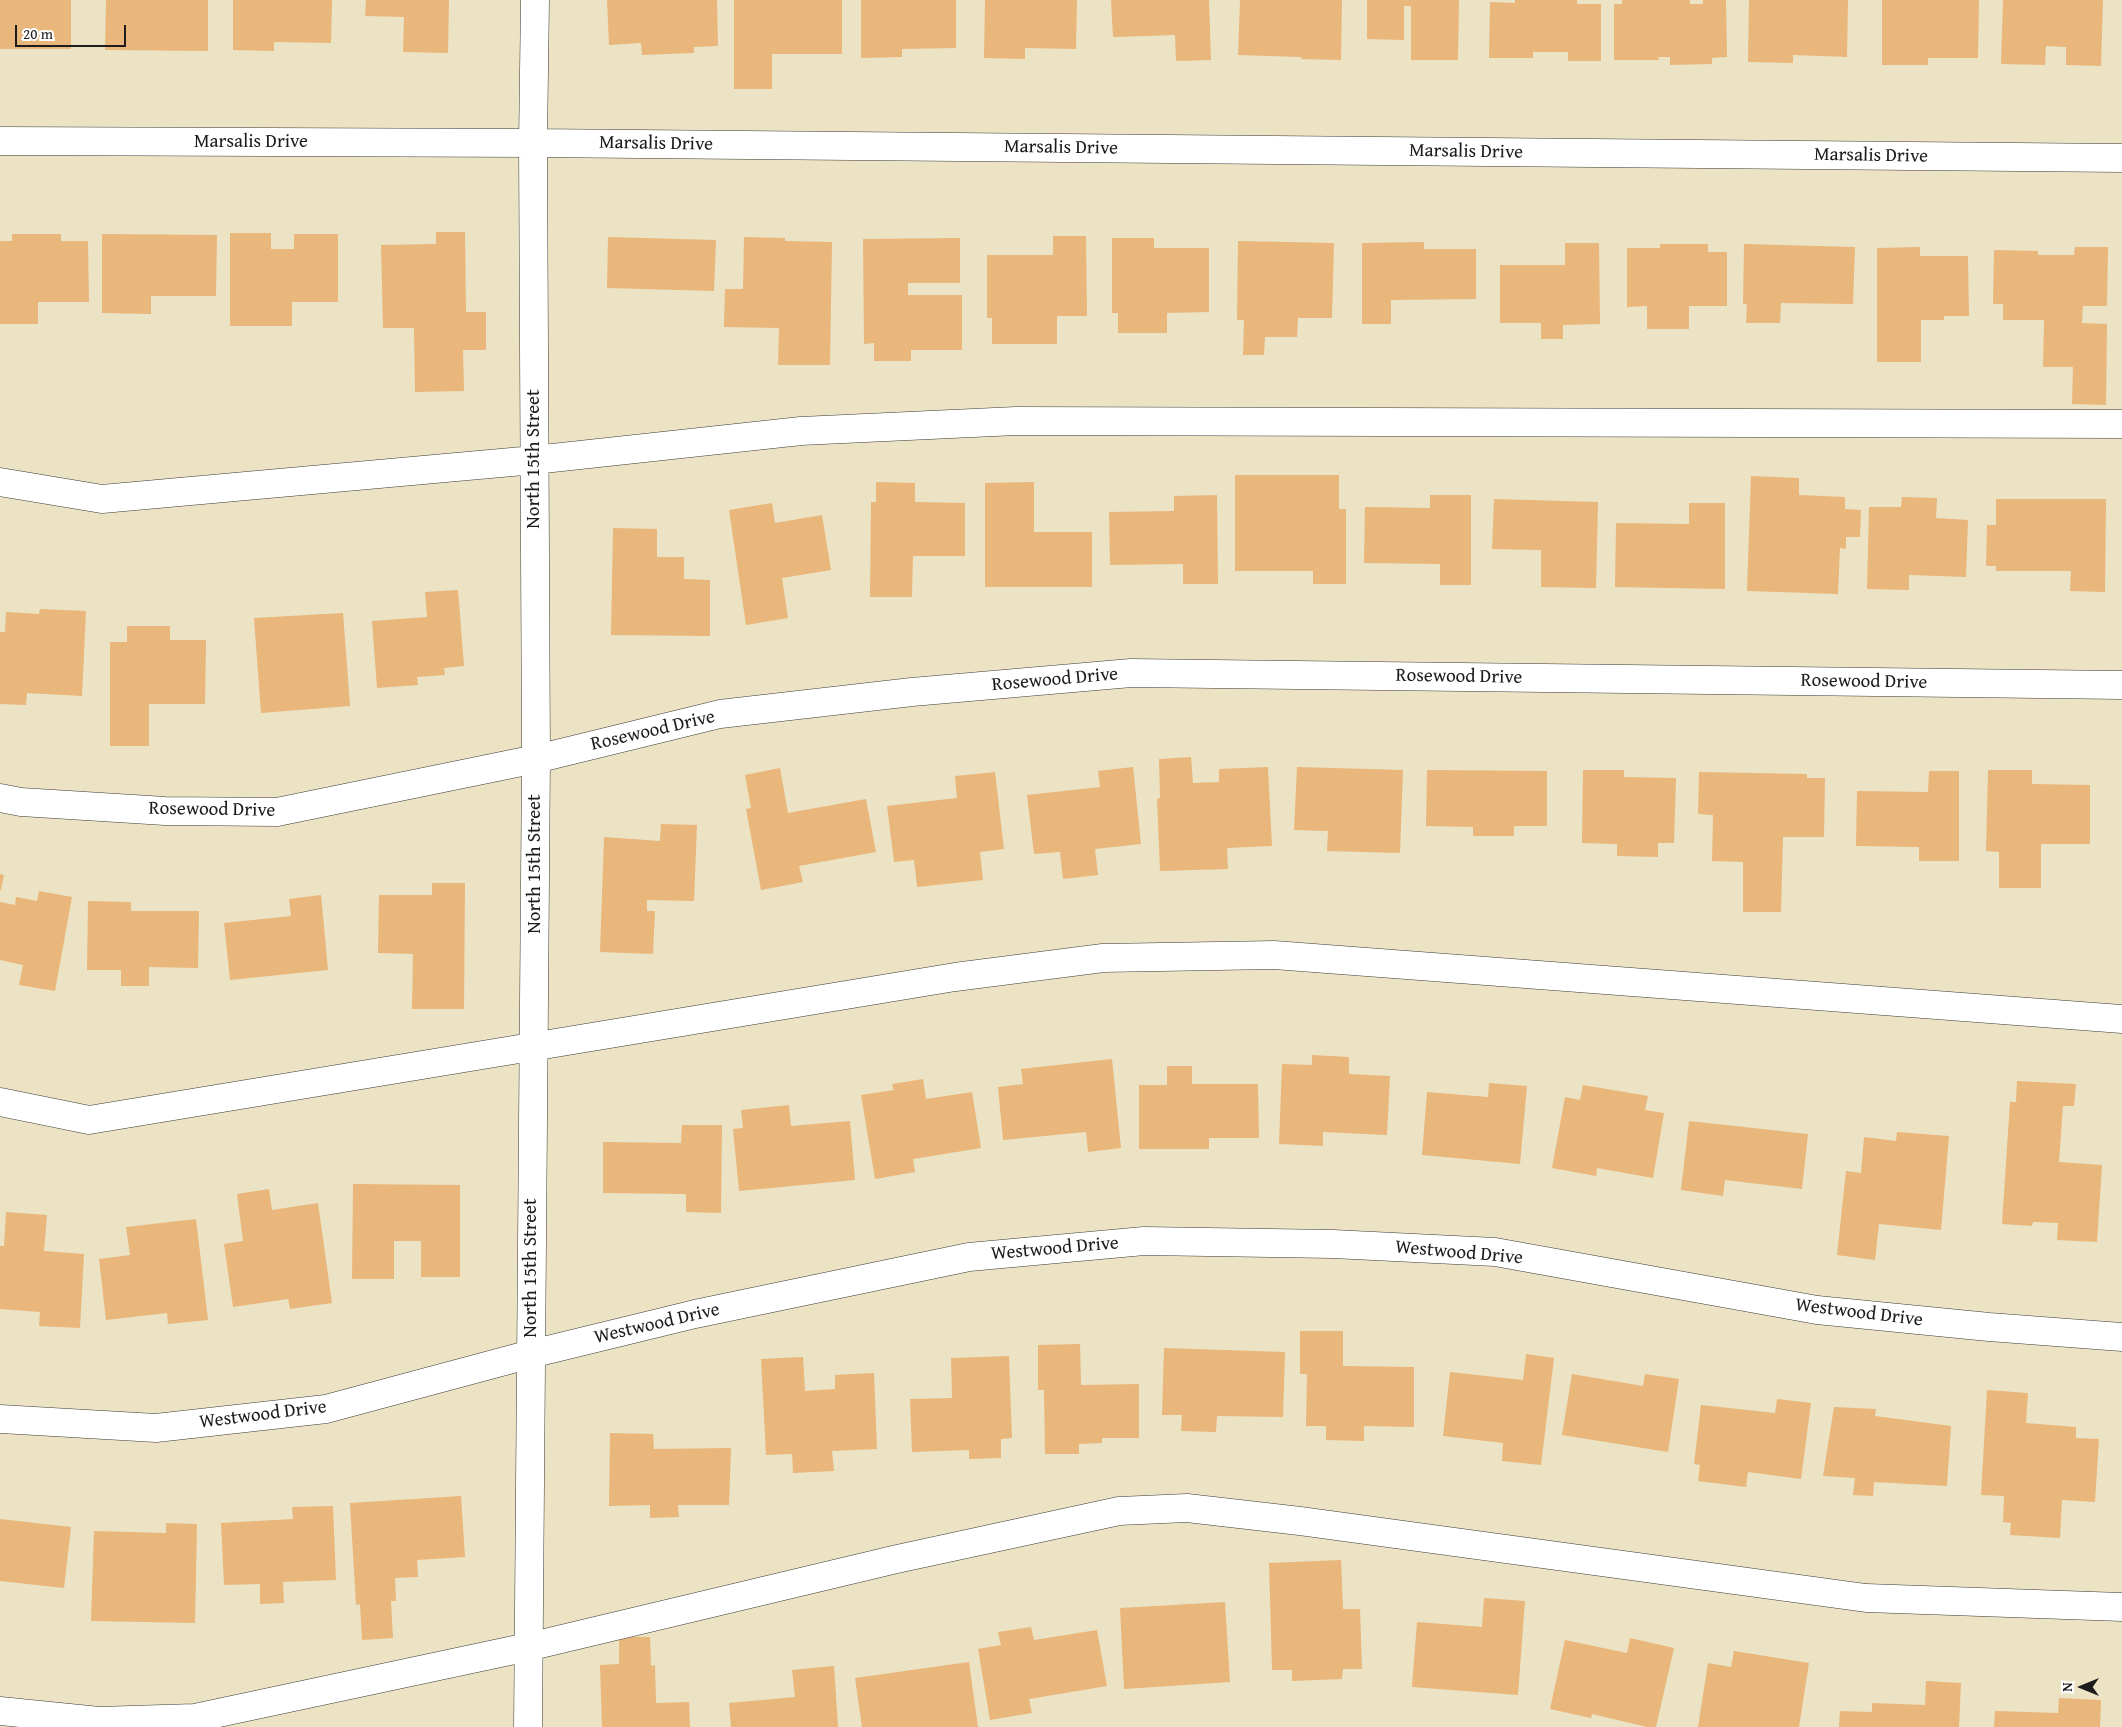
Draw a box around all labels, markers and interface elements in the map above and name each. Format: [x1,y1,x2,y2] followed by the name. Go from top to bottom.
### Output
[18,15,129,47] scale bar
[23,23,53,44] text: 20 m
[194,131,308,153] street label: Marsalis Drive
[599,132,713,156] street label: Marsalis Drive
[1004,136,1118,160] street label: Marsalis Drive
[1409,140,1523,164] street label: Marsalis Drive
[1814,144,1928,168] street label: Marsalis Drive
[523,389,545,529] street label: North 15th Street
[991,663,1119,697] street label: Rosewood Drive
[1395,664,1523,690] street label: Rosewood Drive
[1800,669,1928,695] street label: Rosewood Drive
[589,706,717,756] street label: Rosewood Drive
[524,794,546,934] street label: North 15th Street
[148,797,276,823] street label: Rosewood Drive
[520,1198,542,1338] street label: North 15th Street
[990,1232,1120,1266] street label: Westwood Drive
[1394,1236,1524,1270] street label: Westwood Drive
[1794,1294,1924,1332] street label: Westwood Drive
[592,1298,722,1350] street label: Westwood Drive
[198,1396,328,1434] street label: Westwood Drive
[2057,1662,2107,1712] north arrow
[2057,1682,2077,1692] text: N

